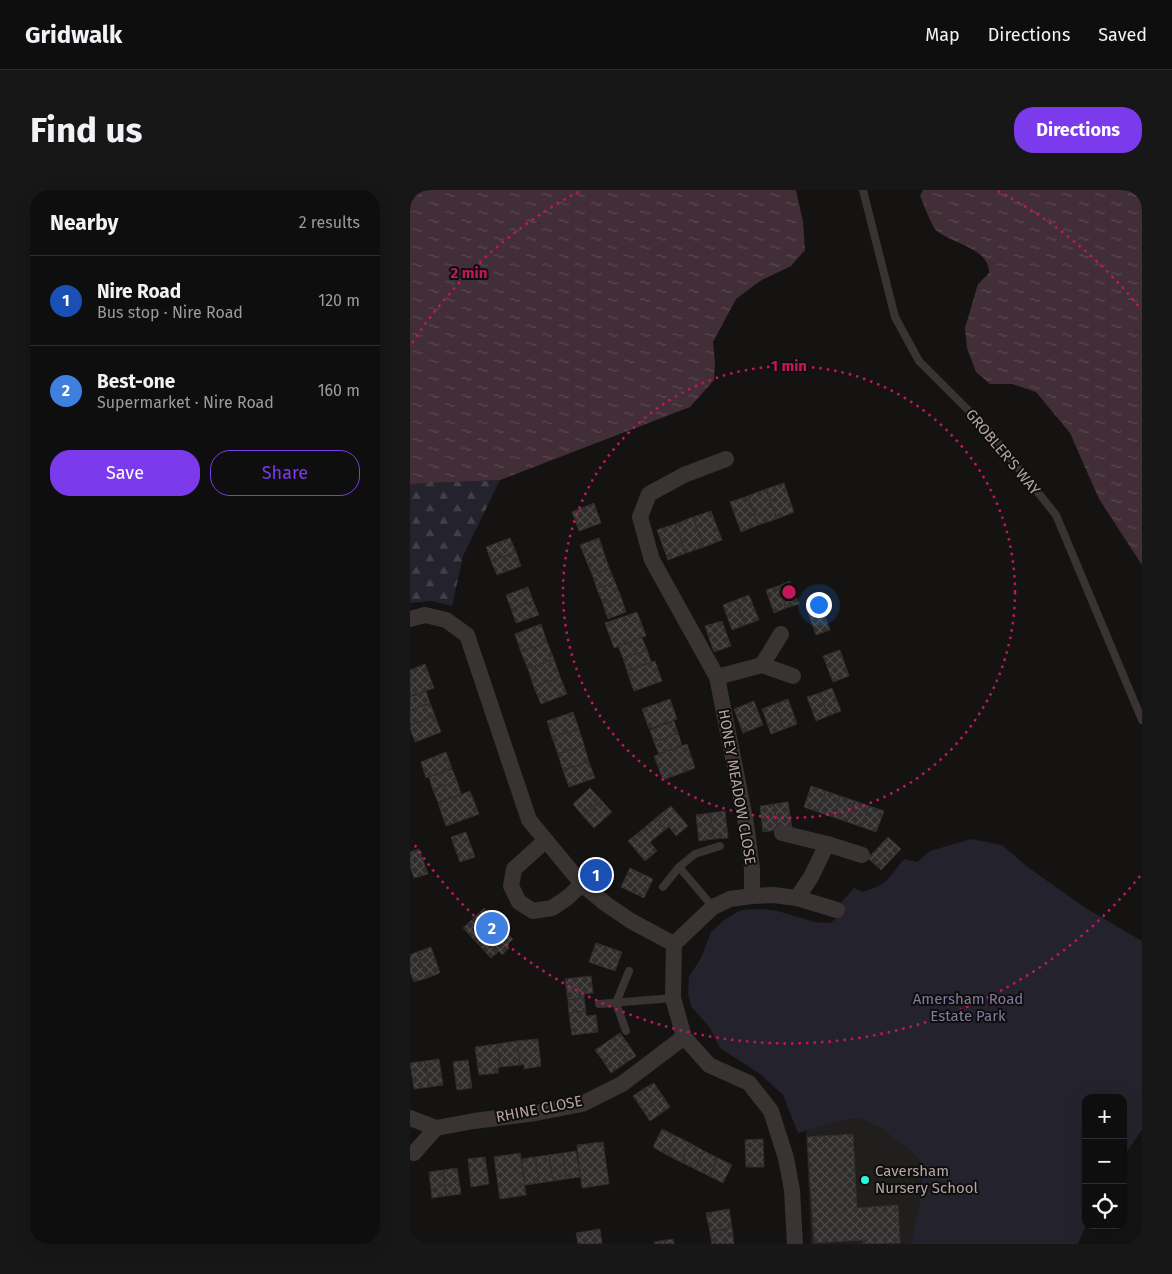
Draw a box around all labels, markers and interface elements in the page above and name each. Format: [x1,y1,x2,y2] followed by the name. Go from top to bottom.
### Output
[25,21,122,49] text: Gridwalk
[925,24,960,46] text: Map
[988,24,1070,46] text: Directions
[1098,24,1147,46] text: Saved
[1014,107,1142,153] button: Directions
[30,109,142,151] text: Find us
[50,210,118,236] text: Nearby
[299,213,360,232] text: 2 results
[451,264,487,282] text: 2 min
[97,280,181,303] text: Nire Road
[62,291,70,310] text: 1
[318,291,360,310] text: 120 m
[97,303,243,322] text: Bus stop · Nire Road
[771,357,807,375] text: 1 min
[97,370,175,393] text: Best-one
[62,381,70,400] text: 2
[318,381,360,400] text: 160 m
[97,393,274,412] text: Supermarket · Nire Road
[962,405,1045,499] street label: GROBLER'S WAY
[50,450,200,496] button: Save
[210,450,360,496] button: Share
[780,583,798,601] centre of rings
[806,592,832,618] your location
[714,708,760,866] street label: HONEY MEADOW CLOSE
[580,856,612,894] pin: 1
[476,909,508,947] pin: 2
[913,990,1023,1025] park label: Amersham Road Estate Park
[494,1092,584,1126] street label: RHINE CLOSE
[1082,1094,1127,1229] map controls
[1082,1094,1127,1139] button: +
[1082,1139,1127,1184] button: −
[875,1162,979,1197] place label: Caversham Nursery School
[859,1174,871,1186] marker: Caversham Nursery School
[1082,1184,1127,1229] button: locate

